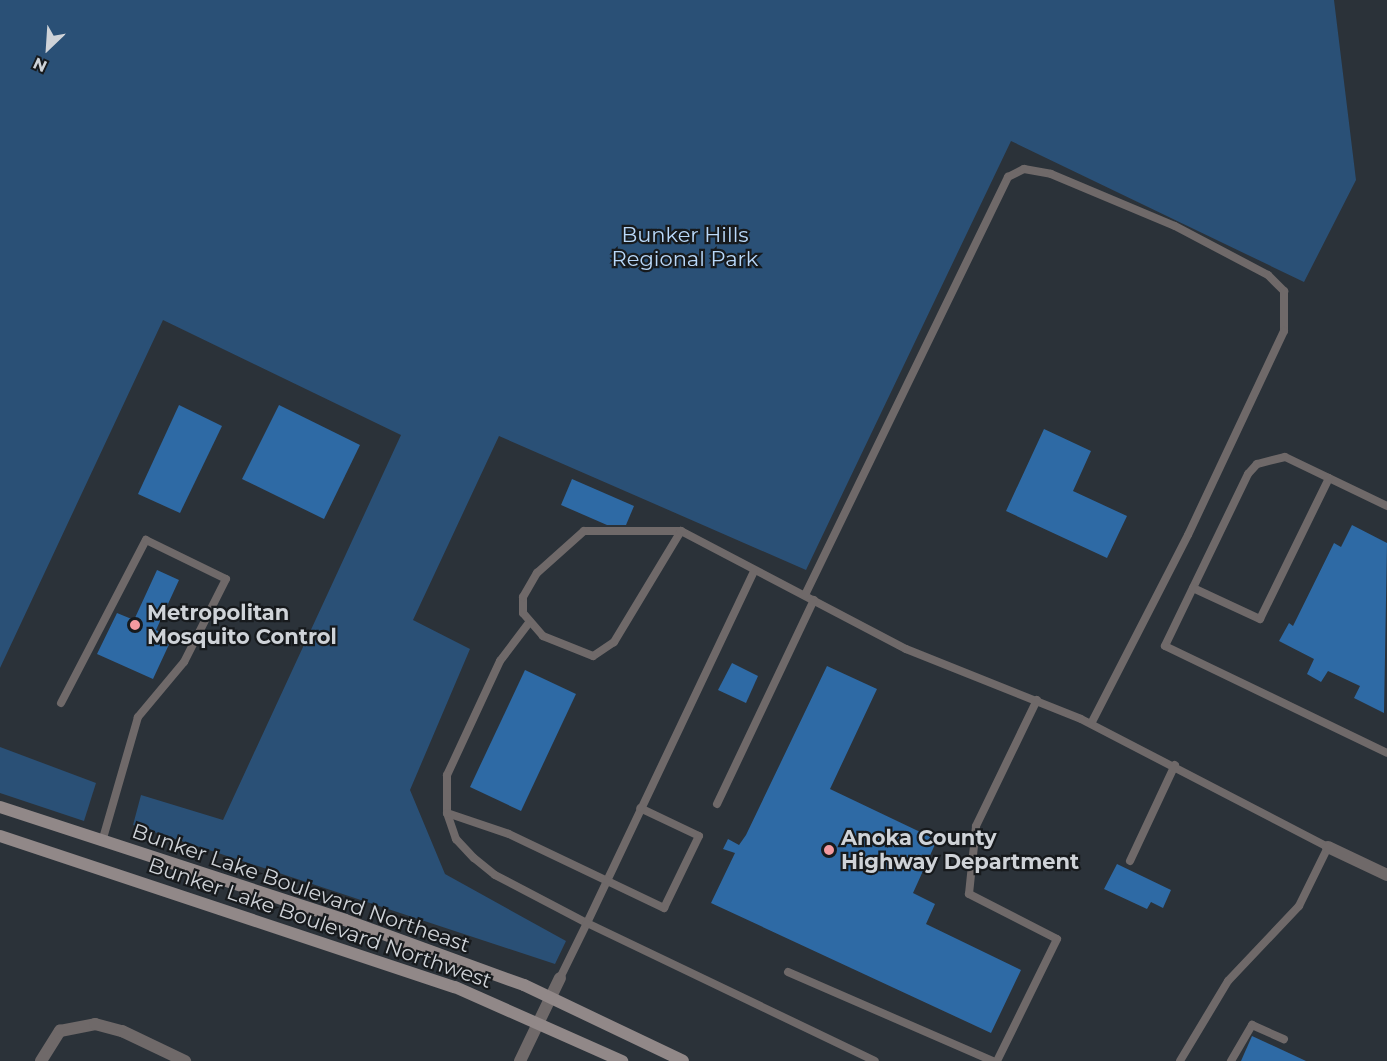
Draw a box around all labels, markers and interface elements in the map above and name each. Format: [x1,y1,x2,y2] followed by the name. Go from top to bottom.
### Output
[18,18,78,78] north arrow
[30,53,50,76] text: N
[612,222,758,272] park label: Bunker Hills Regional Park
[147,600,337,650] place label: Metropolitan Mosquito Control
[128,618,142,632] marker: Metropolitan Mosquito Control
[129,818,473,958] street label: Bunker Lake Boulevard Northeast
[841,825,1079,875] place label: Anoka County Highway Department
[822,843,836,857] marker: Anoka County Highway Department
[145,852,495,994] street label: Bunker Lake Boulevard Northwest

